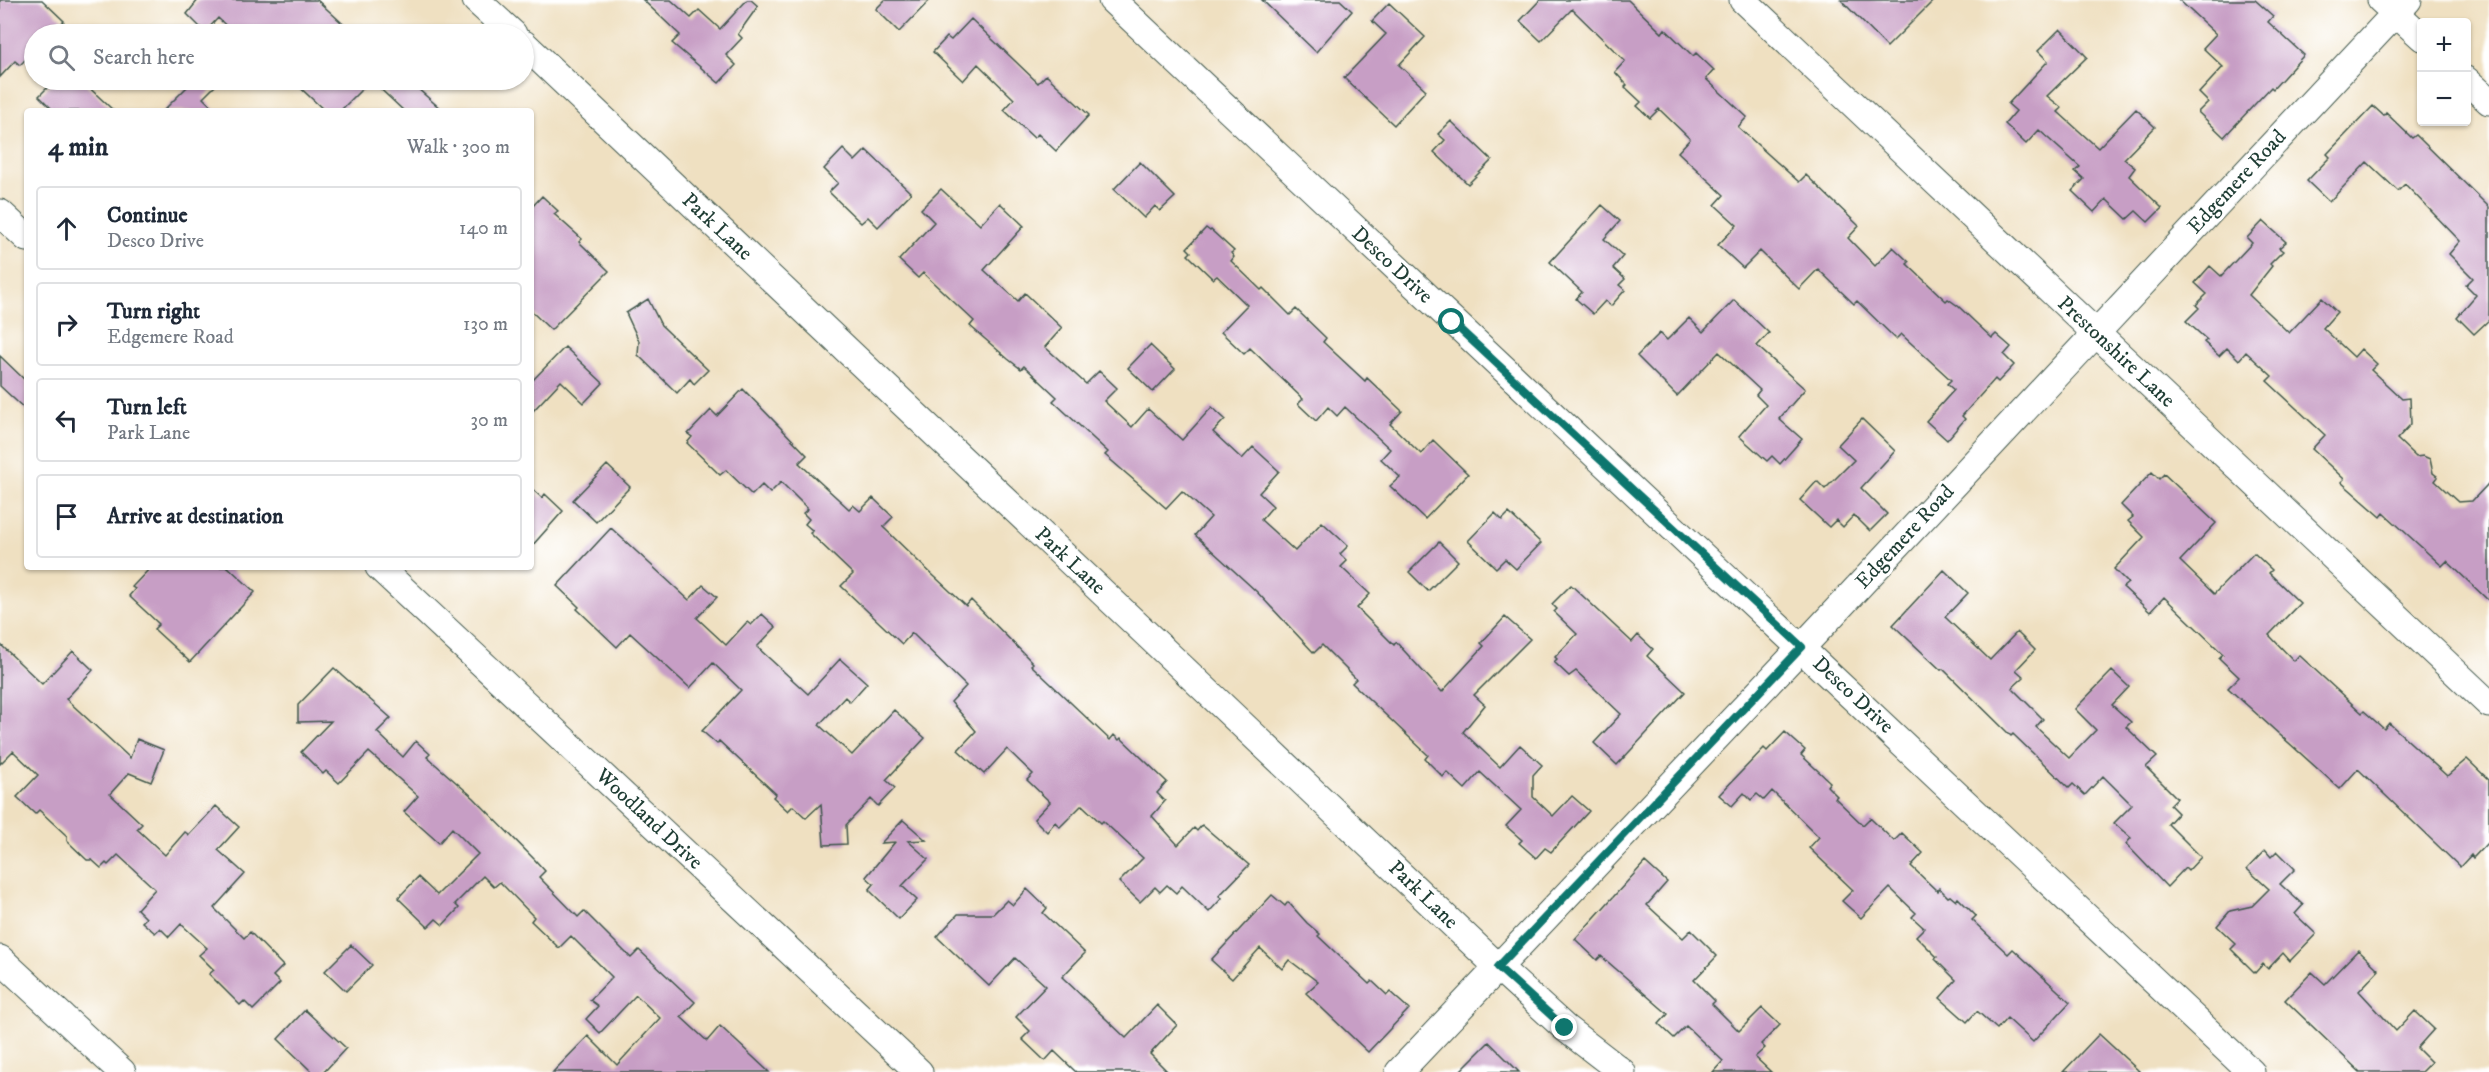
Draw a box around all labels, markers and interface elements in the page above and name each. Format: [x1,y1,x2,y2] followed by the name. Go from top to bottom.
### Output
[2417,18,2471,126] map controls
[2417,18,2471,72] button: +
[24,24,534,90] search box
[45,41,78,74] icon: search
[93,44,195,71] text: Search here
[2417,72,2471,126] button: −
[2182,124,2292,240] street label: Edgemere Road
[48,131,108,164] text: 4 min
[407,135,510,160] text: Walk · 300 m
[676,188,758,267] street label: Park Lane
[107,202,188,229] text: Continue
[50,212,83,245] icon: ahead
[459,216,508,241] text: 140 m
[1346,221,1438,309] street label: Desco Drive
[107,229,204,254] text: Desco Drive
[2052,291,2181,413] street label: Prestonshire Lane
[107,298,200,325] text: Turn right
[50,308,83,341] icon: right
[1438,308,1464,334] route start
[463,312,508,337] text: 130 m
[107,325,234,350] text: Edgemere Road
[107,394,187,421] text: Turn left
[50,404,83,437] icon: left
[470,408,508,433] text: 30 m
[107,421,190,446] text: Park Lane
[1850,479,1960,595] street label: Edgemere Road
[50,500,83,533] icon: arrive
[107,503,284,530] text: Arrive at destination
[1029,522,1111,601] street label: Park Lane
[1807,651,1899,739] street label: Desco Drive
[589,762,708,875] street label: Woodland Drive
[1383,855,1464,935] street label: Park Lane
[1551,1014,1577,1040] route end

